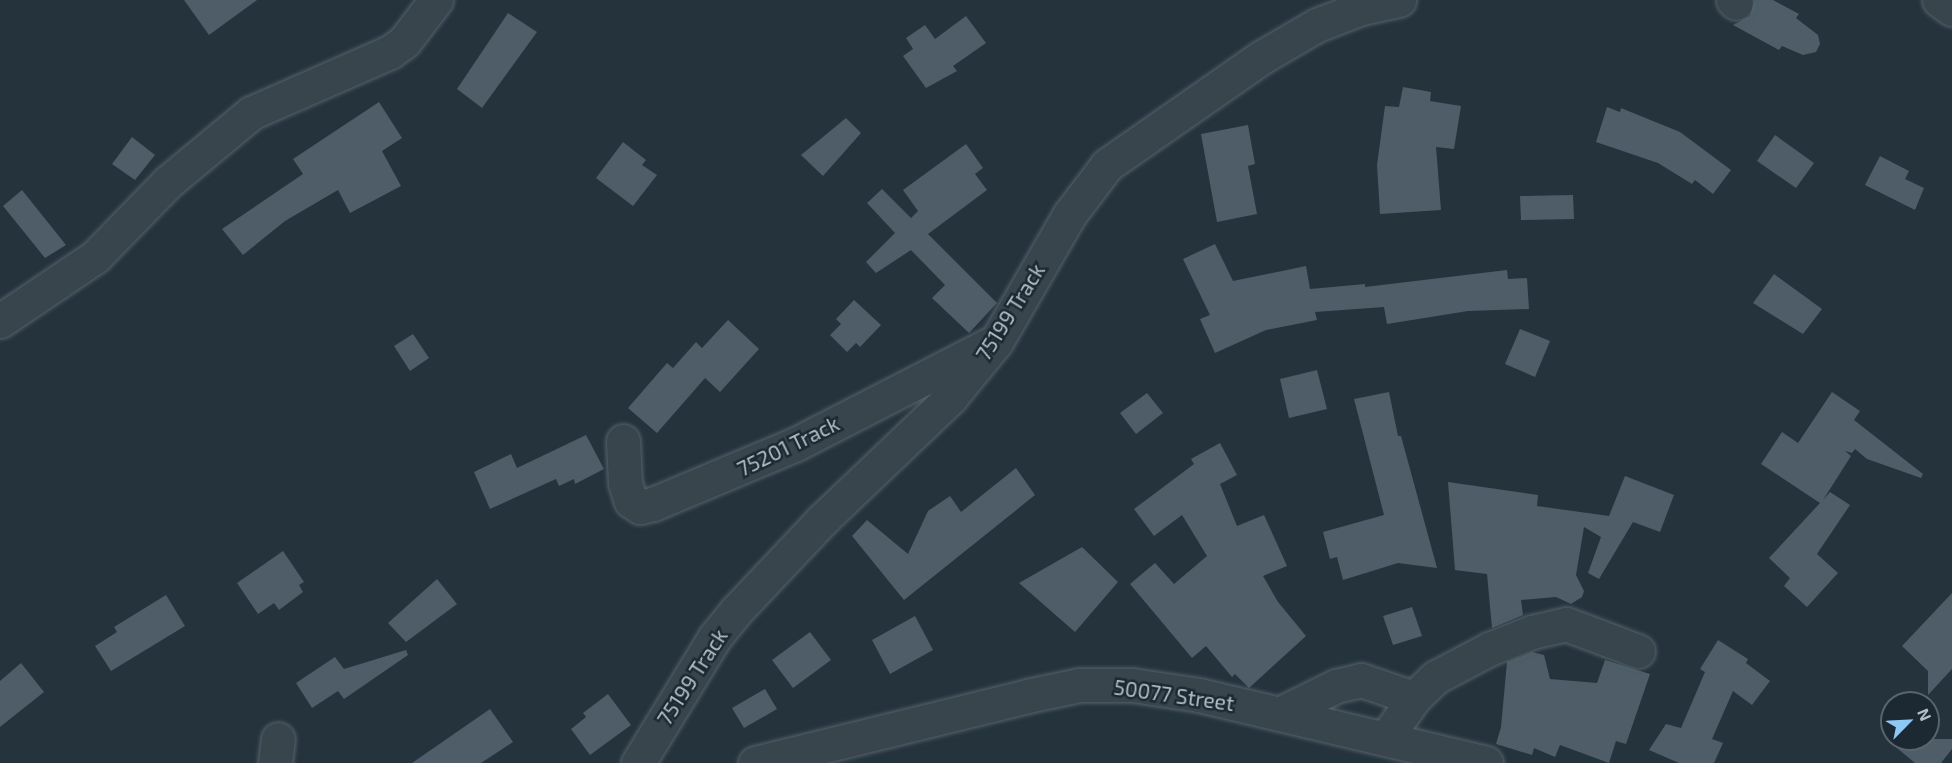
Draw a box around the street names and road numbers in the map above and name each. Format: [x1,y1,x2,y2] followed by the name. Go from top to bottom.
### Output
[970,259,1050,365] street label: 75199 Track
[733,410,843,482] street label: 75201 Track
[651,624,733,730] street label: 75199 Track
[1112,674,1236,716] street label: 50077 Street

